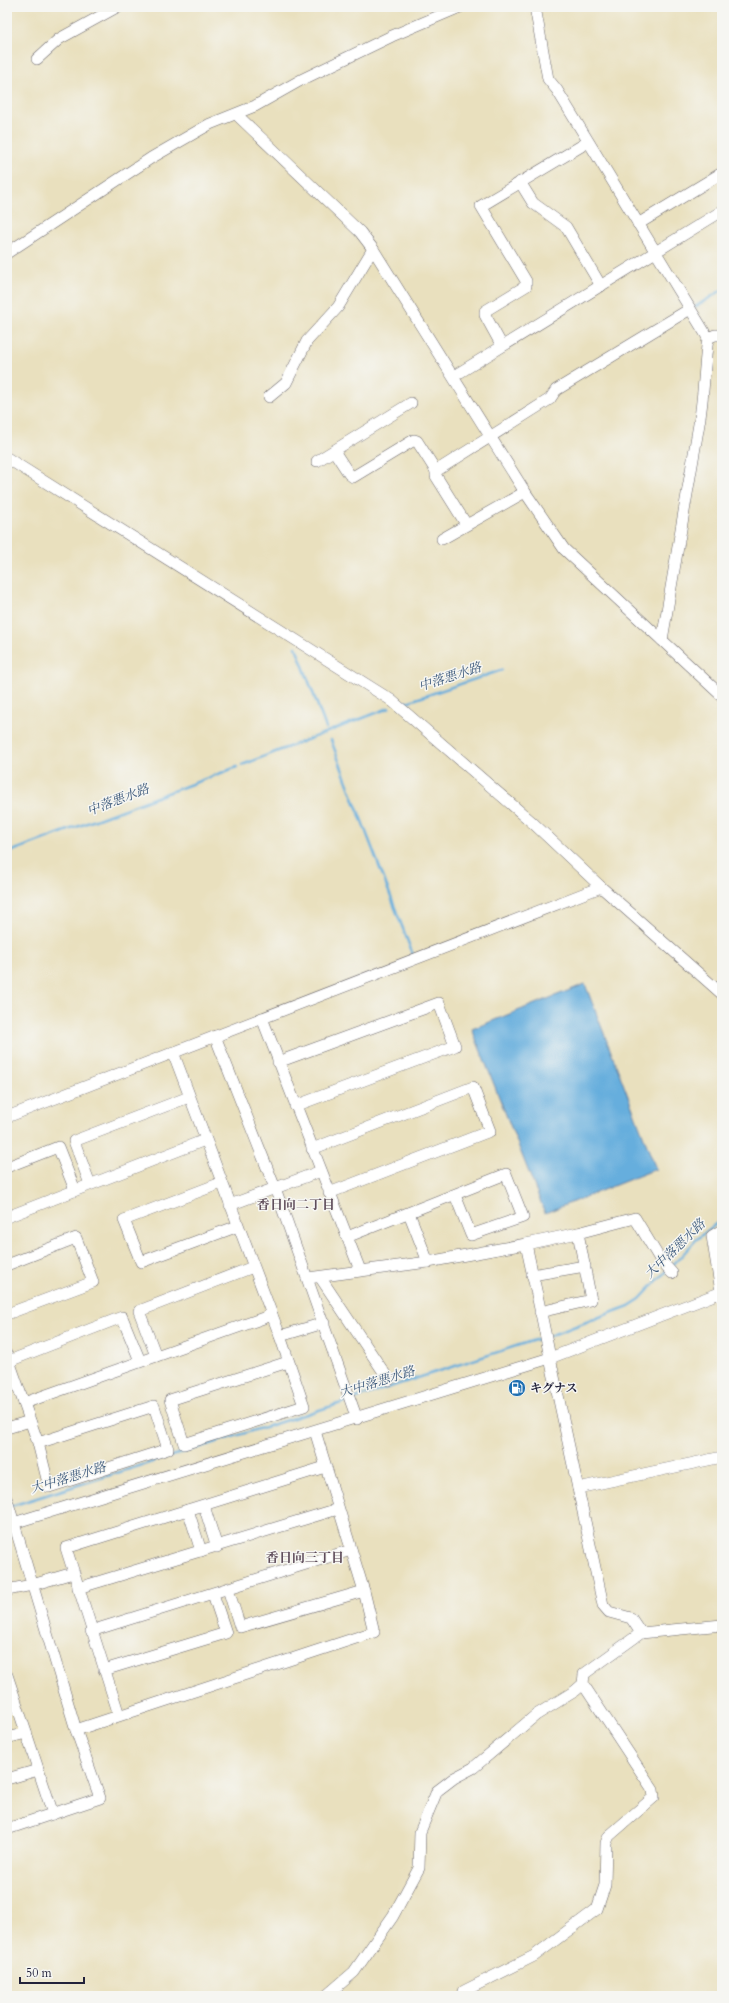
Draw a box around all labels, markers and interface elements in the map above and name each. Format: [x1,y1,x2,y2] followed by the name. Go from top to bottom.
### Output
[416,658,485,696] water label: 中落悪水路
[84,780,152,820] water label: 中落悪水路
[257,1196,335,1214] district label: 香日向二丁目
[641,1215,710,1283] water label: 大中落悪水路
[337,1362,418,1402] water label: 大中落悪水路
[507,1378,527,1398] fuel station icon: キグナス
[530,1380,578,1396] place label: キグナス
[28,1458,109,1498] water label: 大中落悪水路
[266,1549,344,1567] district label: 香日向三丁目
[20,1959,84,1985] scale bar
[26,1965,53,1981] text: 50 m

